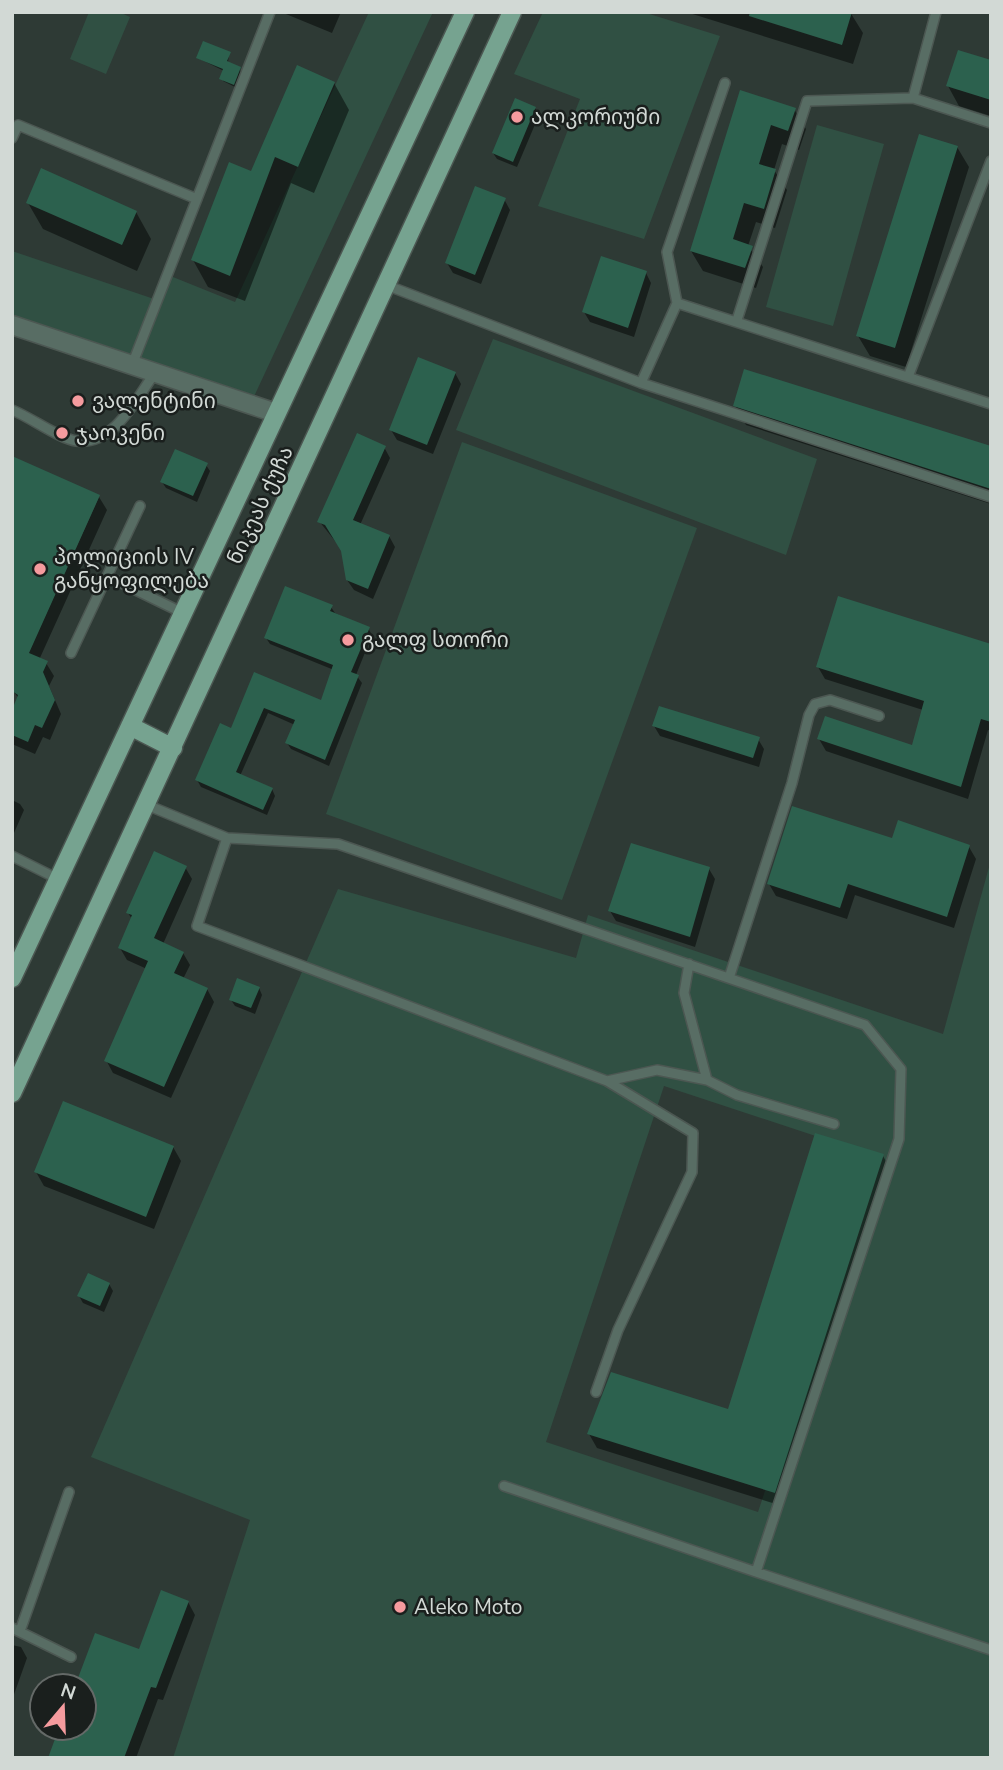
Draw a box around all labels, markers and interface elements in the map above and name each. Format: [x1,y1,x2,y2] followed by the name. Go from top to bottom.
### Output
[531,103,660,131] place label: ალკორიუმი
[509,109,525,125] marker: ალკორიუმი
[92,387,216,415] place label: ვალენტინი
[70,393,86,409] marker: ვალენტინი
[76,419,165,447] place label: ჯაოკენი
[54,425,70,441] marker: ჯაოკენი
[220,441,300,569] street label: ნიკეას ქუჩა
[54,543,209,595] place label: პოლიციის IV განყოფილება
[32,561,48,577] marker: პოლიციის IV განყოფილება
[362,626,509,654] place label: გალფ სთორი
[340,632,356,648] marker: გალფ სთორი
[414,1593,522,1621] place label: Aleko Moto
[392,1599,408,1615] marker: Aleko Moto
[28,1672,98,1742] north arrow
[57,1677,79,1706] text: N

